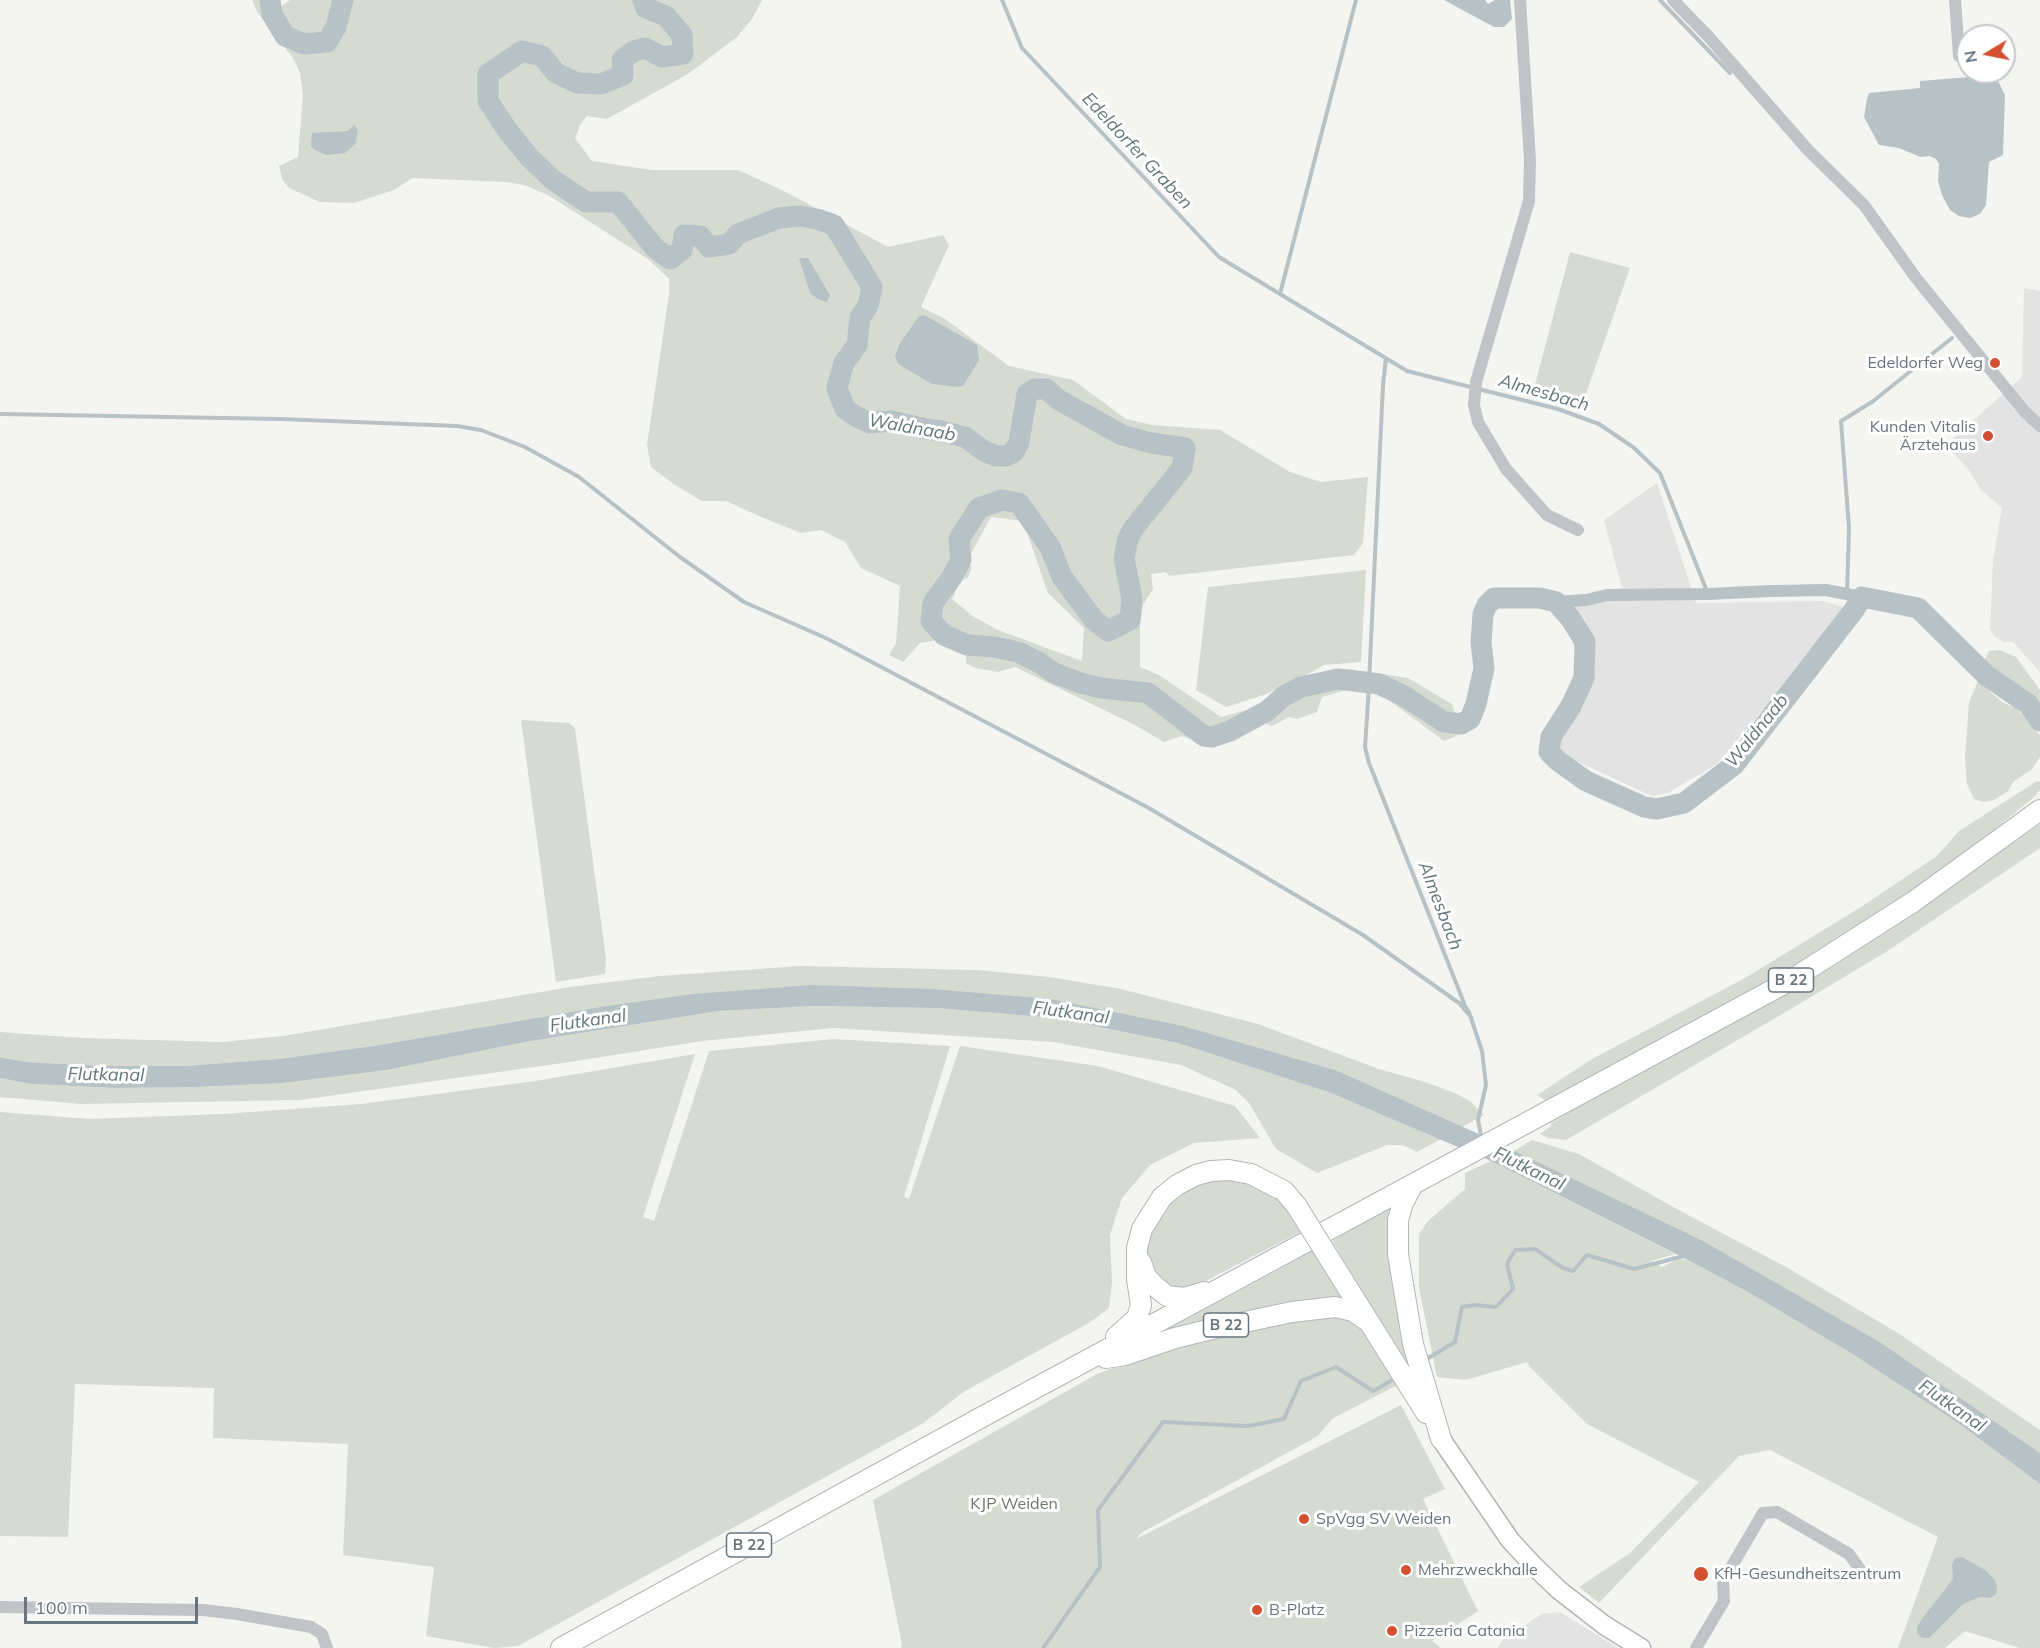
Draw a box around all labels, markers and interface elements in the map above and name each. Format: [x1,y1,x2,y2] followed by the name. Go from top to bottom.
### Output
[1956,24,2016,84] north arrow
[1959,49,1981,64] text: N
[1077,88,1197,214] water label: Edeldorfer Graben
[1868,353,1983,373] place label: Edeldorfer Weg
[1988,356,2002,370] marker: Edeldorfer Weg
[1496,370,1592,416] water label: Almesbach
[867,410,957,446] water label: Waldnaab
[1870,417,1976,455] place label: Kunden Vitalis Ärztehaus
[1981,429,1995,443] marker: Kunden Vitalis Ärztehaus
[1721,690,1793,772] water label: Waldnaab
[1413,859,1467,953] water label: Almesbach
[1768,968,1814,992] road number: B 22
[1032,997,1110,1029] water label: Flutkanal
[549,1005,627,1037] water label: Flutkanal
[67,1064,145,1086] water label: Flutkanal
[1490,1142,1568,1196] water label: Flutkanal
[1204,1313,1248,1337] road number: B 22
[1914,1375,1990,1437] water label: Flutkanal
[970,1494,1058,1514] park label: KJP Weiden
[1316,1509,1451,1529] place label: SpVgg SV Weiden
[1297,1512,1311,1526] marker: SpVgg SV Weiden
[726,1533,771,1557] road number: B 22
[1418,1560,1538,1580] place label: Mehrzweckhalle
[1399,1563,1413,1577] marker: Mehrzweckhalle
[1714,1564,1901,1584] place label: KfH-Gesundheitszentrum
[1692,1565,1710,1583] marker: KfH-Gesundheitszentrum
[27,1585,201,1623] scale bar
[35,1596,88,1619] text: 100 m
[1269,1600,1324,1620] place label: B-Platz
[1250,1603,1264,1617] marker: B-Platz
[1404,1621,1525,1641] place label: Pizzeria Catania
[1385,1624,1399,1638] marker: Pizzeria Catania

